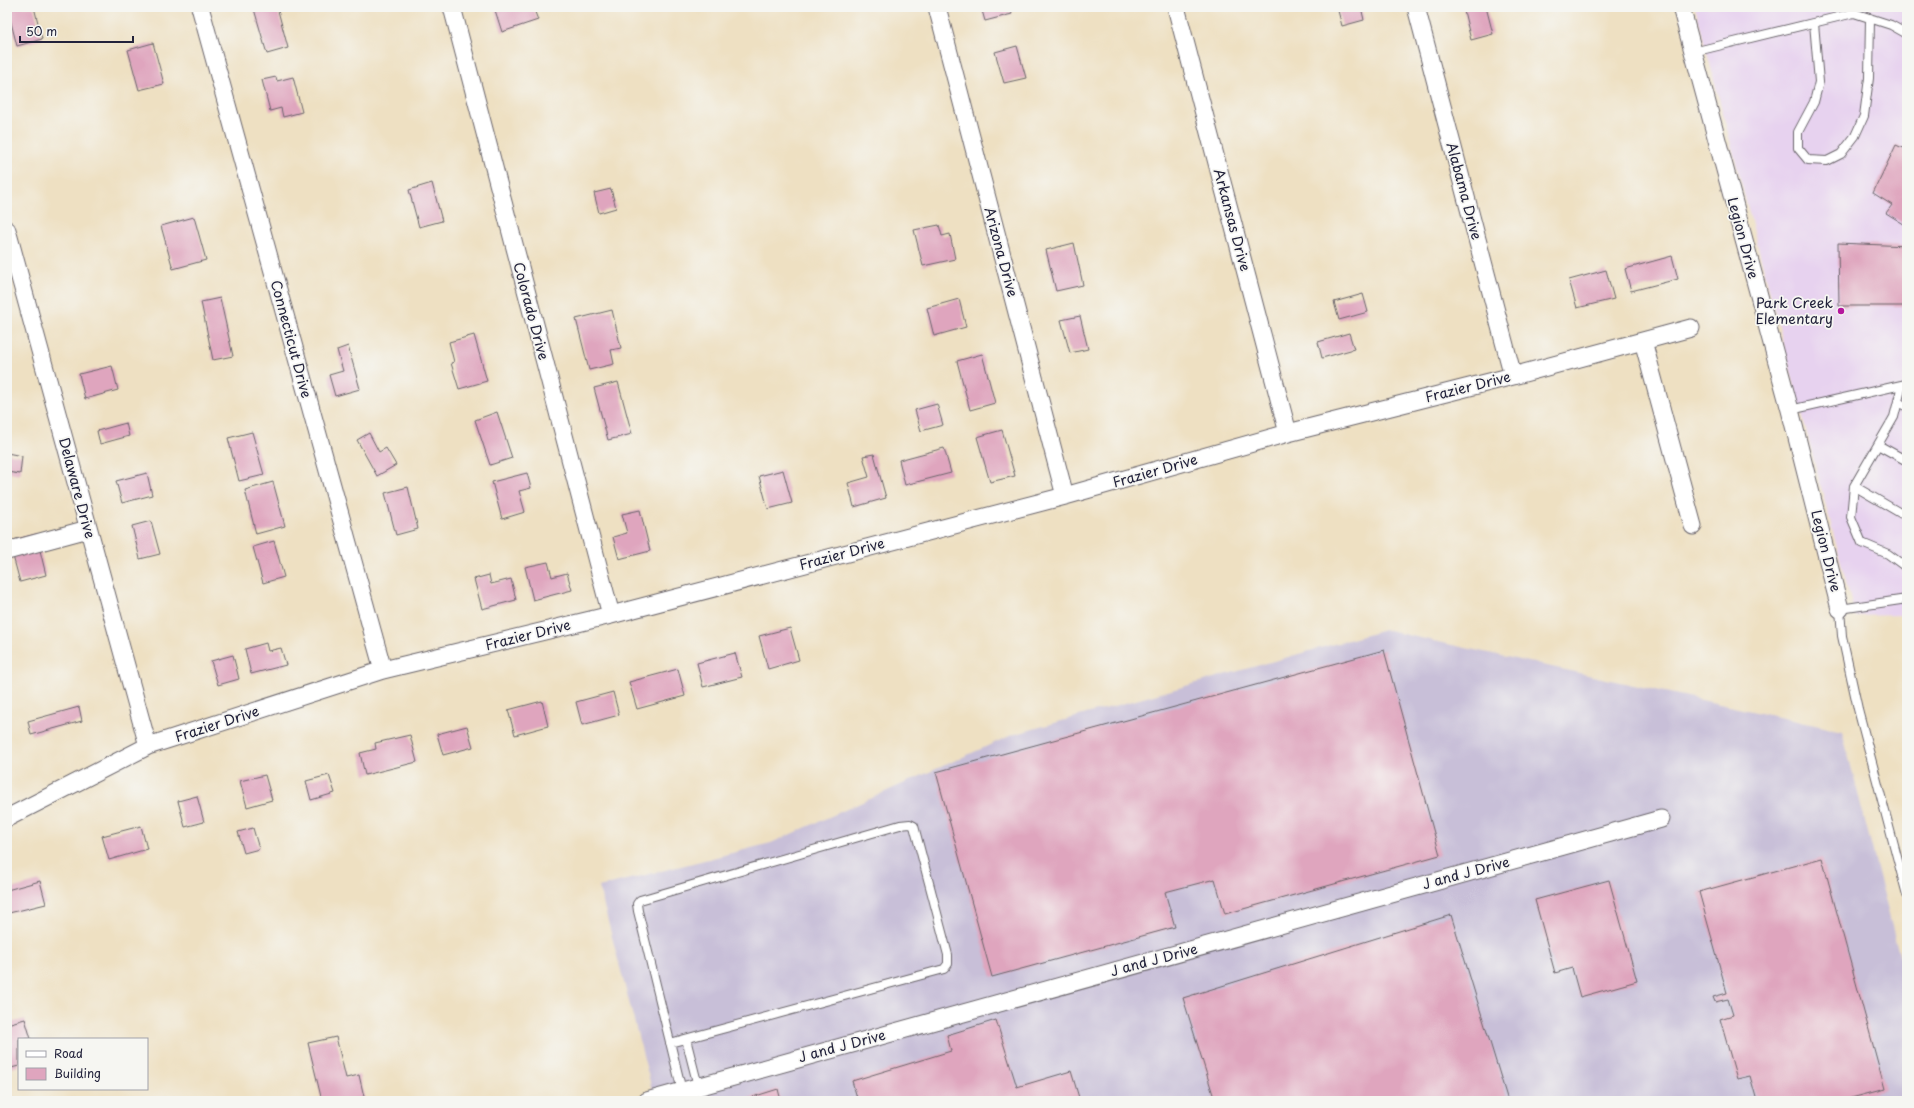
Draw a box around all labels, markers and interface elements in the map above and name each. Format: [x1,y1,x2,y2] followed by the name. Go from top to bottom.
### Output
[20,18,133,44] scale bar
[26,22,57,40] text: 50 m
[1441,140,1488,242] street label: Alabama Drive
[1209,166,1256,274] street label: Arkansas Drive
[1723,195,1764,281] street label: Legion Drive
[979,204,1024,299] street label: Arizona Drive
[508,260,555,362] street label: Colorado Drive
[266,278,317,400] street label: Connecticut Drive
[1755,292,1833,329] place label: Park Creek Elementary
[1836,306,1846,316] marker: Park Creek Elementary
[1423,366,1513,407] street label: Frazier Drive
[54,435,101,541] street label: Delaware Drive
[1110,448,1200,493] street label: Frazier Drive
[1806,508,1847,594] street label: Legion Drive
[797,532,887,575] street label: Frazier Drive
[483,614,573,655] street label: Frazier Drive
[172,700,262,747] street label: Frazier Drive
[1420,851,1512,894] street label: J and J Drive
[1108,938,1200,981] street label: J and J Drive
[796,1024,888,1067] street label: J and J Drive
[18,1038,148,1090] legend
[54,1044,83,1062] text: Road
[54,1064,101,1082] text: Building

